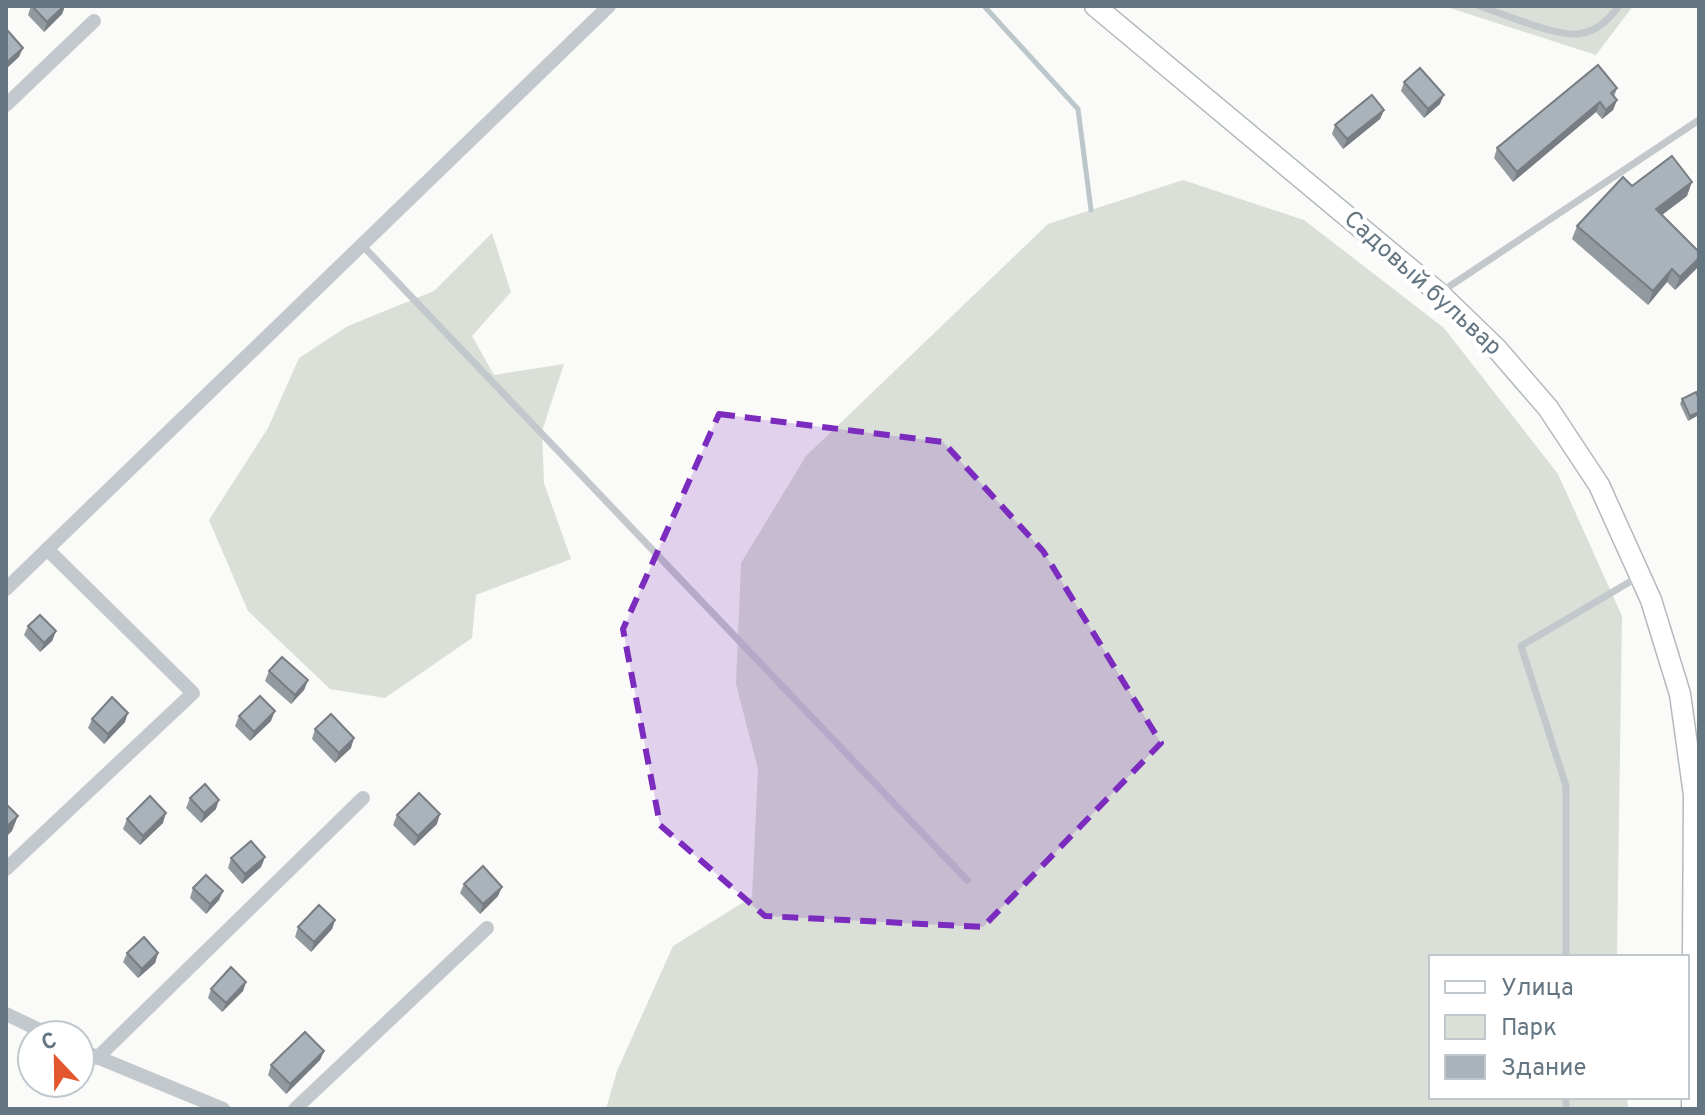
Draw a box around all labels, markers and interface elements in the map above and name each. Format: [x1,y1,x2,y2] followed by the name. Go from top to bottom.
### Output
[1337,205,1507,363] street label: Садовый бульвар
[1429,955,1689,1099] legend
[1501,974,1574,1004] text: Улица
[1501,1014,1557,1044] text: Парк
[16,1019,96,1099] north arrow
[38,1028,61,1058] text: С
[1501,1054,1587,1084] text: Здание

